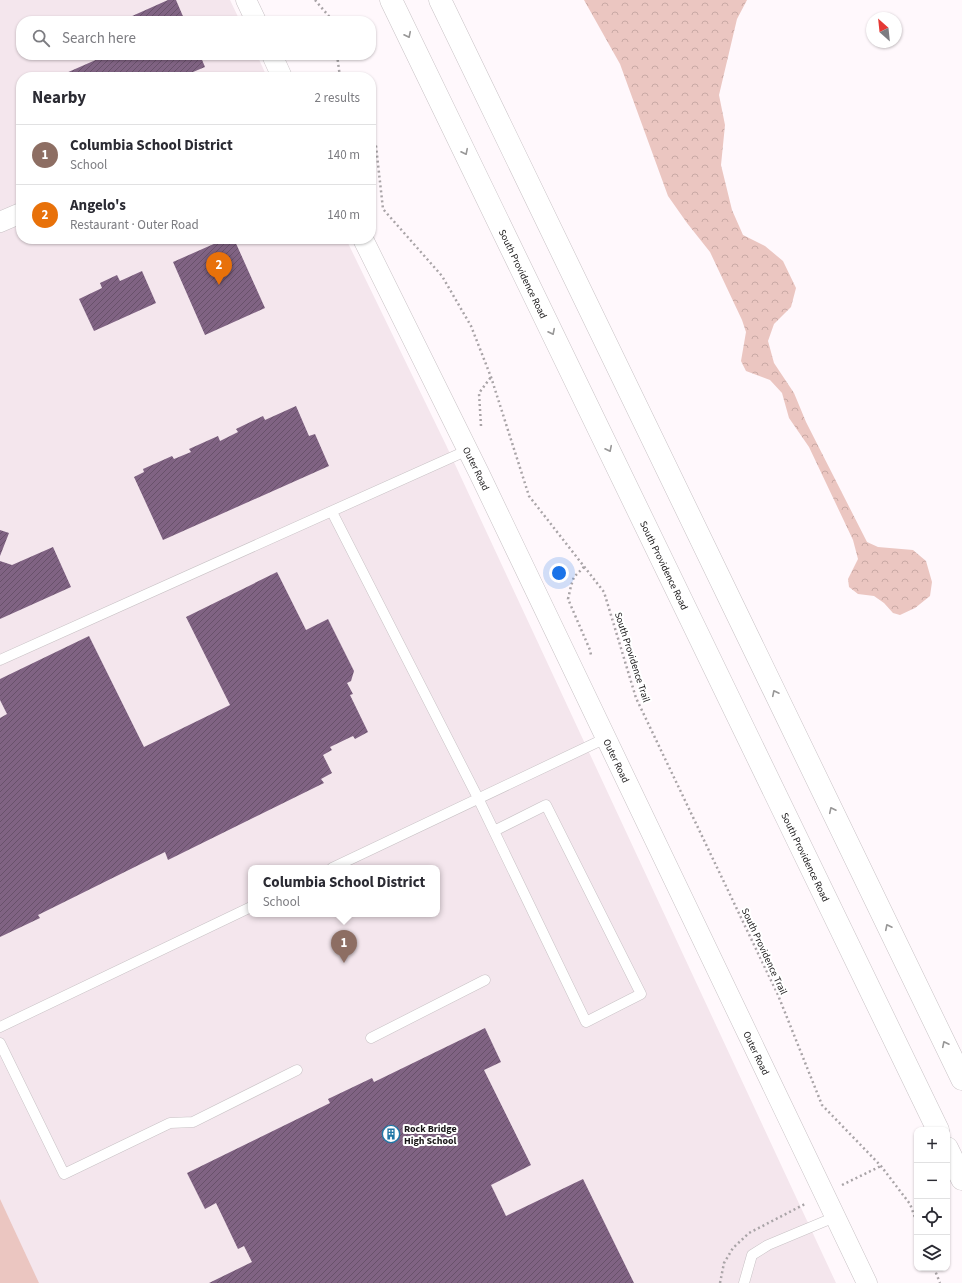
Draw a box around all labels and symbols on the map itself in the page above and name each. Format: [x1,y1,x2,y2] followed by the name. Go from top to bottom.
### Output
[866,12,902,48] north arrow
[403,31,411,38] one-way arrow
[460,148,468,155] one-way arrow
[495,227,550,321] street label: South Providence Road
[206,252,232,285] pin: 2
[547,328,555,335] one-way arrow
[459,445,492,493] street label: Outer Road
[604,445,612,452] one-way arrow
[636,519,691,613] street label: South Providence Road
[549,563,569,583] your location
[611,610,653,705] street label: South Providence Trail
[772,689,780,697] one-way arrow
[599,737,632,785] street label: Outer Road
[829,806,837,814] one-way arrow
[777,810,832,904] street label: South Providence Road
[738,906,790,997] street label: South Providence Trail
[885,923,893,931] one-way arrow
[331,930,357,963] pin: 1
[739,1029,772,1078] street label: Outer Road
[942,1040,950,1048] one-way arrow
[404,1122,457,1148] place label: Rock Bridge High School
[381,1124,401,1144] building icon: Rock Bridge High School

